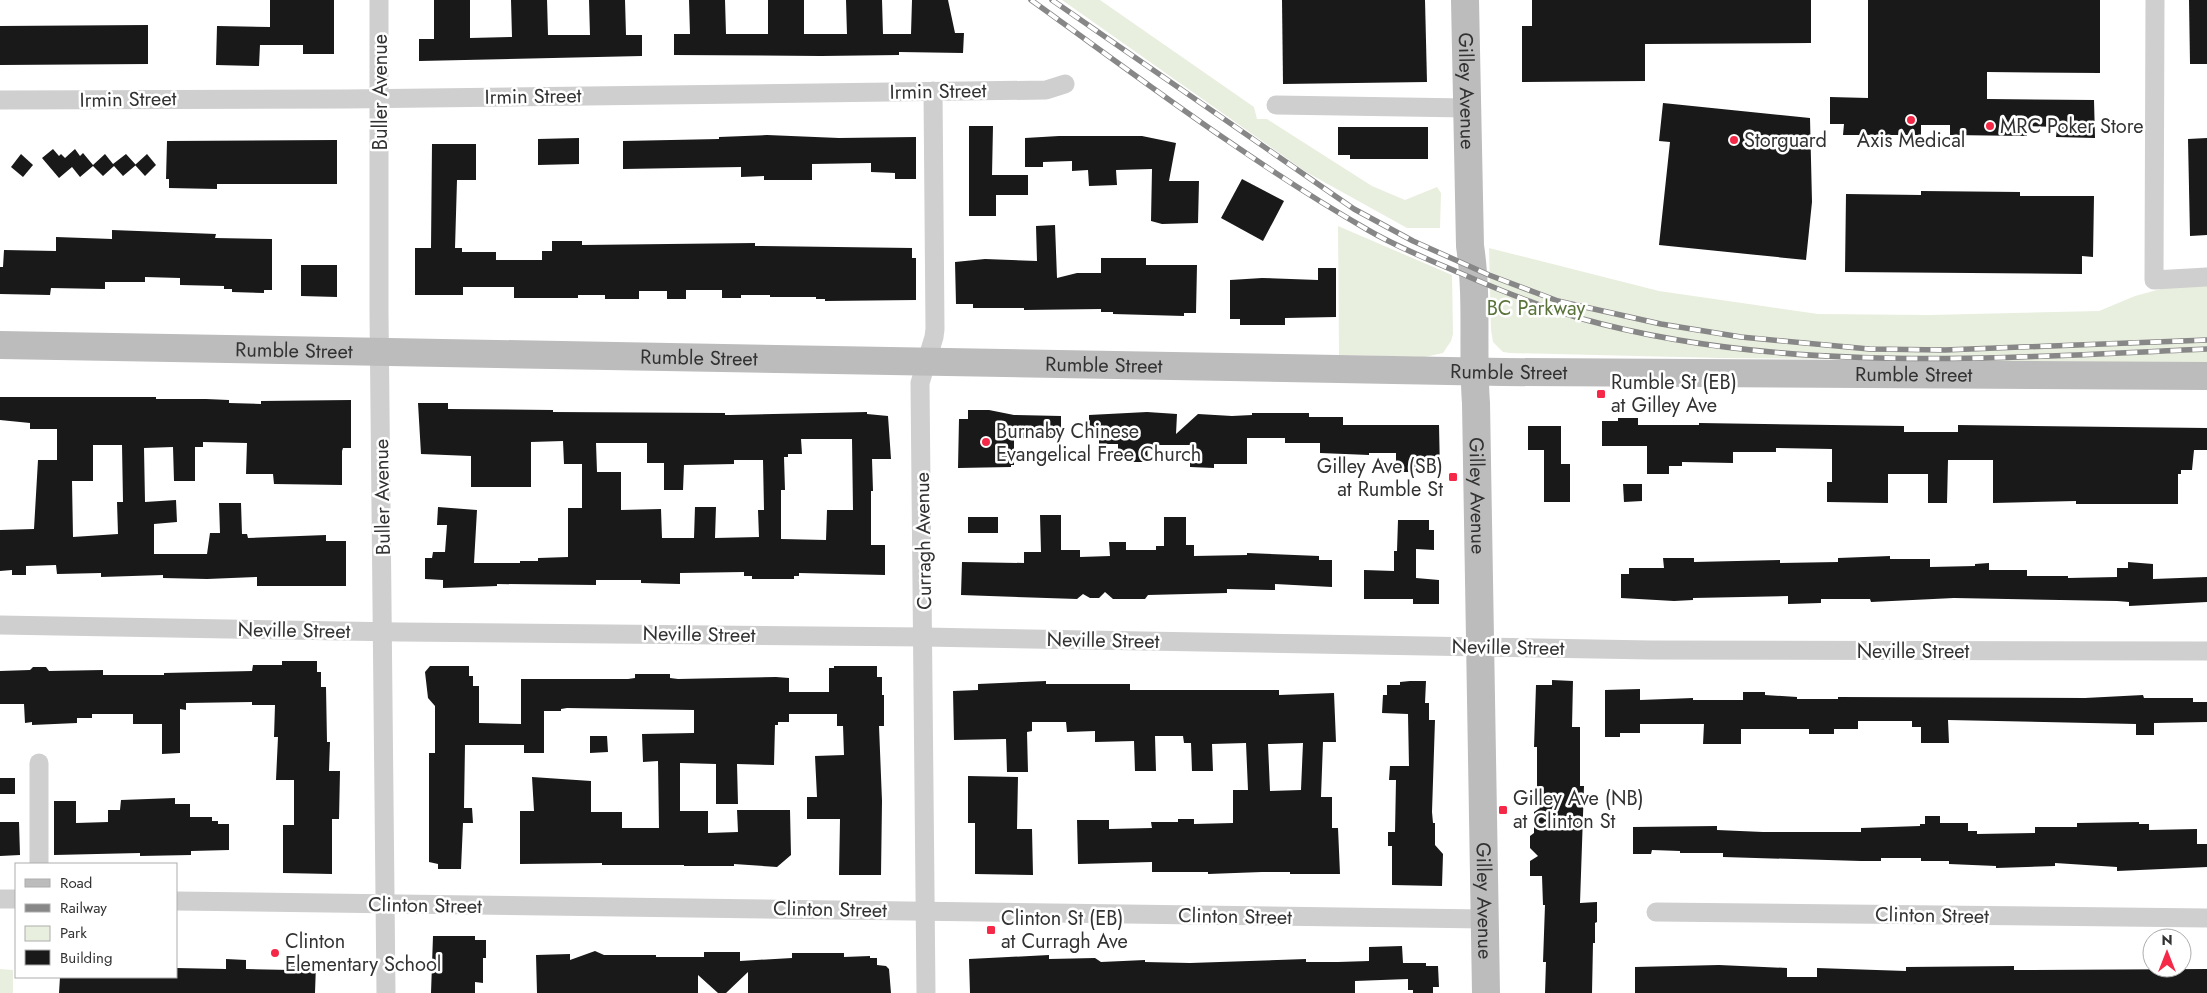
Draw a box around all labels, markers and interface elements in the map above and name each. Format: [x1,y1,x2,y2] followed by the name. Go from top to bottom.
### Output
[1451,32,1482,150] street label: Gilley Avenue
[366,34,395,150] street label: Buller Avenue
[889,76,987,107] street label: Irmin Street
[484,81,582,112] street label: Irmin Street
[79,84,177,115] street label: Irmin Street
[2000,112,2144,141] place label: MRC Poker Store
[1905,114,1917,126] marker: Axis Medical
[1984,120,1996,132] marker: MRC Poker Store
[1744,126,1827,155] place label: Storguard
[1857,126,1965,155] place label: Axis Medical
[1728,134,1740,146] marker: Storguard
[1487,294,1586,323] park label: BC Parkway
[235,335,353,366] street label: Rumble Street
[640,343,758,374] street label: Rumble Street
[1045,350,1163,381] street label: Rumble Street
[1450,357,1568,387] street label: Rumble Street
[1855,360,1973,390] street label: Rumble Street
[1611,368,1737,420] place label: Rumble St (EB) at Gilley Ave
[1595,388,1607,400] marker: Rumble St (EB) at Gilley Ave
[996,417,1201,469] place label: Burnaby Chinese Evangelical Free Church
[980,436,992,448] marker: Burnaby Chinese Evangelical Free Church
[1462,437,1493,554] street label: Gilley Avenue
[367,439,398,555] street label: Buller Avenue
[1317,452,1443,504] place label: Gilley Ave (SB) at Rumble St
[1447,471,1459,483] marker: Gilley Ave (SB) at Rumble St
[908,472,939,610] street label: Curragh Avenue
[237,615,351,646] street label: Neville Street
[642,619,756,650] street label: Neville Street
[1046,625,1160,656] street label: Neville Street
[1451,632,1565,663] street label: Neville Street
[1857,637,1970,666] street label: Neville Street
[1513,784,1644,836] place label: Gilley Ave (NB) at Clinton St
[1497,804,1509,816] marker: Gilley Ave (NB) at Clinton St
[1468,842,1499,959] street label: Gilley Avenue
[15,863,178,978] legend
[60,872,92,894] text: Road
[368,890,482,921] street label: Clinton Street
[773,894,887,925] street label: Clinton Street
[60,897,107,919] text: Railway
[1875,900,1989,931] street label: Clinton Street
[1178,901,1292,932] street label: Clinton Street
[1001,904,1128,956] place label: Clinton St (EB) at Curragh Ave
[60,922,87,944] text: Park
[985,924,997,936] marker: Clinton St (EB) at Curragh Ave
[285,927,441,979] place label: Clinton Elementary School
[2142,928,2192,978] north arrow
[2161,930,2173,950] text: N
[60,947,112,969] text: Building
[269,947,281,959] marker: Clinton Elementary School

